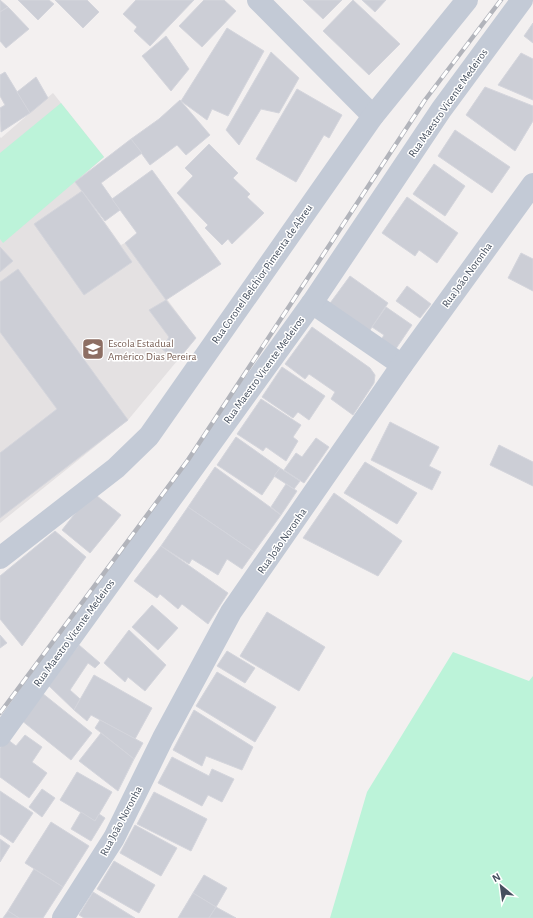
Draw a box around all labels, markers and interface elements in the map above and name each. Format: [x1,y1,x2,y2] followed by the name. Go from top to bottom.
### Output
[406,47,490,159] street label: Rua Maestro Vicente Medeiros
[210,202,315,346] street label: Rua Coronel Belchior Pimenta de Abreu
[440,241,494,309] street label: Rua João Noronha
[221,314,307,426] street label: Rua Maestro Vicente Medeiros
[80,336,106,362] school or university icon: Escola Estadual Américo Dias Pereira
[108,338,197,362] place label: Escola Estadual Américo Dias Pereira
[255,506,309,576] street label: Rua João Noronha
[31,577,117,689] street label: Rua Maestro Vicente Medeiros
[98,784,144,858] street label: Rua João Noronha
[481,866,521,906] north arrow
[490,871,502,884] text: N

